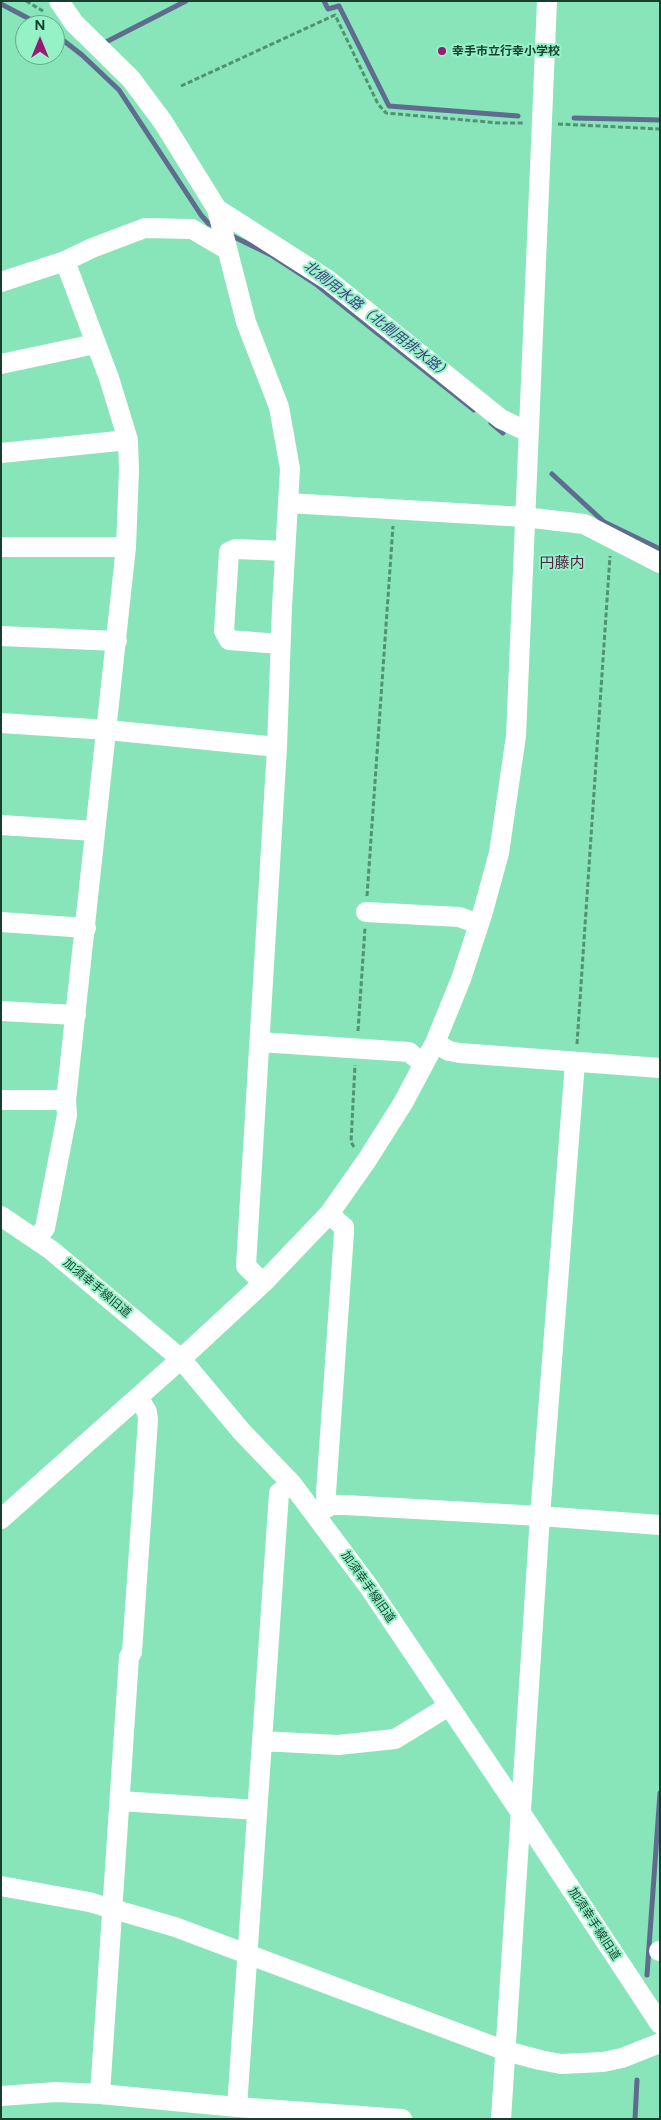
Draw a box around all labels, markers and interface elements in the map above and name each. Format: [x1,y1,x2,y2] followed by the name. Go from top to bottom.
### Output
[15,15,65,65] north arrow
[35,17,45,34] text: N
[452,44,560,58] place label: 幸手市立行幸小学校
[436,45,448,57] marker: 幸手市立行幸小学校
[300,257,454,383] water label: 北側用水路（北側用排水路）
[540,555,584,573] district label: 円藤内
[60,1255,134,1321] street label: 加須幸手線旧道
[338,1548,398,1626] street label: 加須幸手線旧道
[565,1885,623,1963] street label: 加須幸手線旧道

